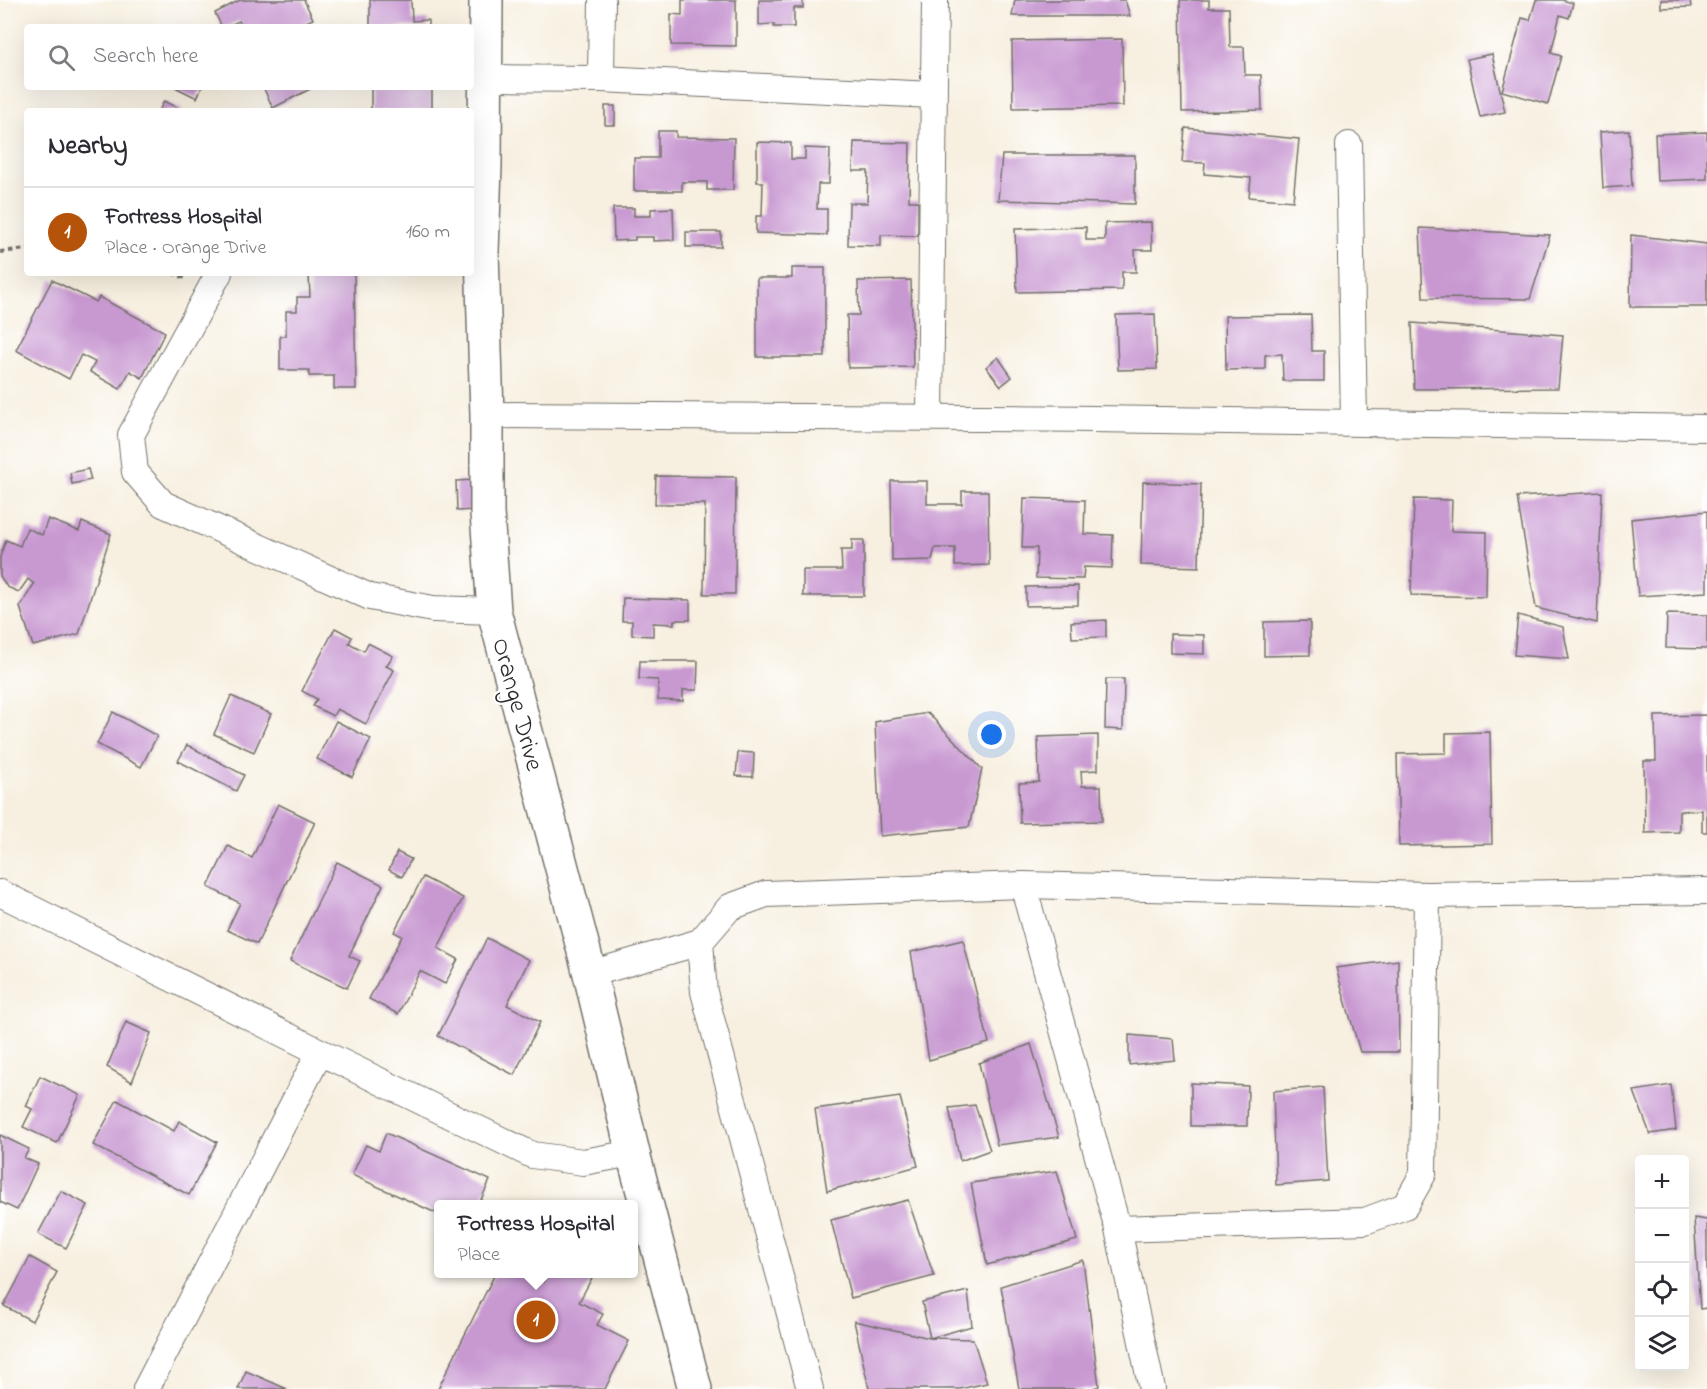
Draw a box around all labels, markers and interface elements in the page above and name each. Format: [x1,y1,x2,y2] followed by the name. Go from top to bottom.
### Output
[24,24,474,90] search box
[45,41,78,74] icon: search
[93,41,198,73] text: Search here
[48,128,127,166] text: Nearby
[105,202,262,234] text: Fortress Hospital
[64,218,71,247] text: 1
[406,218,450,247] text: 160 m
[105,234,266,263] text: Place · Orange Drive
[480,634,552,776] street label: Orange Drive
[977,720,1006,749] your location
[1635,1155,1689,1371] map controls
[1635,1155,1689,1209] button: +
[434,1200,638,1278] popup
[458,1209,614,1241] text: Fortress Hospital
[1635,1209,1689,1263] button: −
[458,1241,500,1270] text: Place
[1635,1263,1689,1317] button: locate
[516,1298,556,1342] pin: 1
[1635,1317,1689,1371] button: layers

